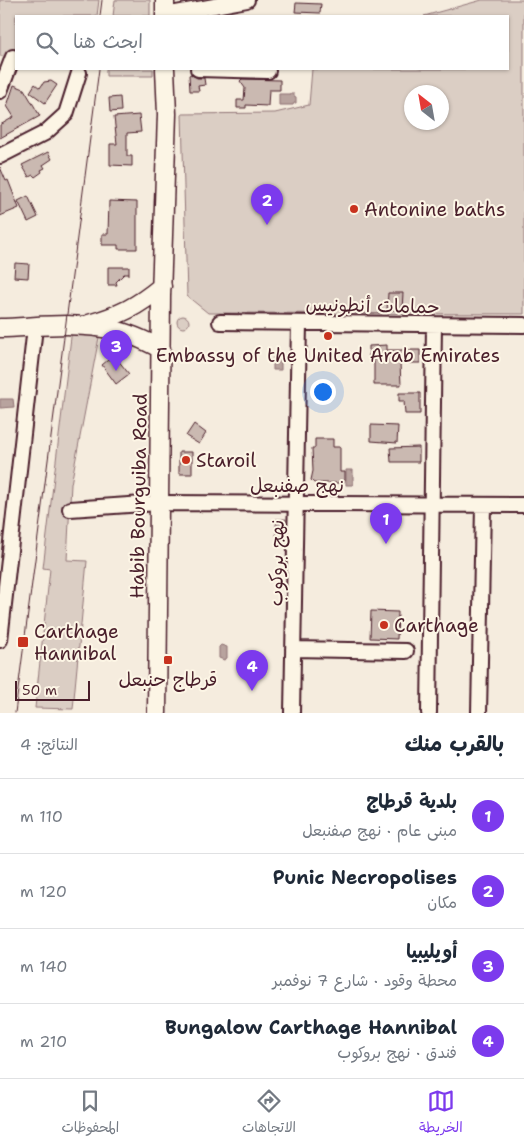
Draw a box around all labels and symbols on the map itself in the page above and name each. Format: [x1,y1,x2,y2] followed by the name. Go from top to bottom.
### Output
[404,85,449,130] north arrow
[251,184,283,225] pin: 2
[364,197,505,222] place label: Antonine baths
[348,203,360,215] marker: Antonine baths
[305,292,439,319] street label: حمامات أنطونيس
[100,330,132,371] pin: 3
[322,330,334,342] marker: Embassy of the United Arab Emirates
[156,343,500,368] place label: Embassy of the United Arab Emirates
[310,379,336,405] your location
[124,393,153,599] street label: Habib Bourguiba Road
[196,448,256,473] place label: Staroil
[180,454,192,466] marker: Staroil
[250,473,344,498] street label: نهج صفنبعل
[370,503,402,544] pin: 1
[263,519,290,607] street label: نهج بروكوب
[394,613,479,638] place label: Carthage
[34,619,119,666] place label: Carthage Hannibal
[378,619,390,631] marker: Carthage
[16,635,30,649] marker: Carthage Hannibal
[236,650,268,691] pin: 4
[162,654,174,666] marker: قرطاج حنبعل
[119,667,218,692] place label: قرطاج حنبعل
[15,678,90,701] scale bar

